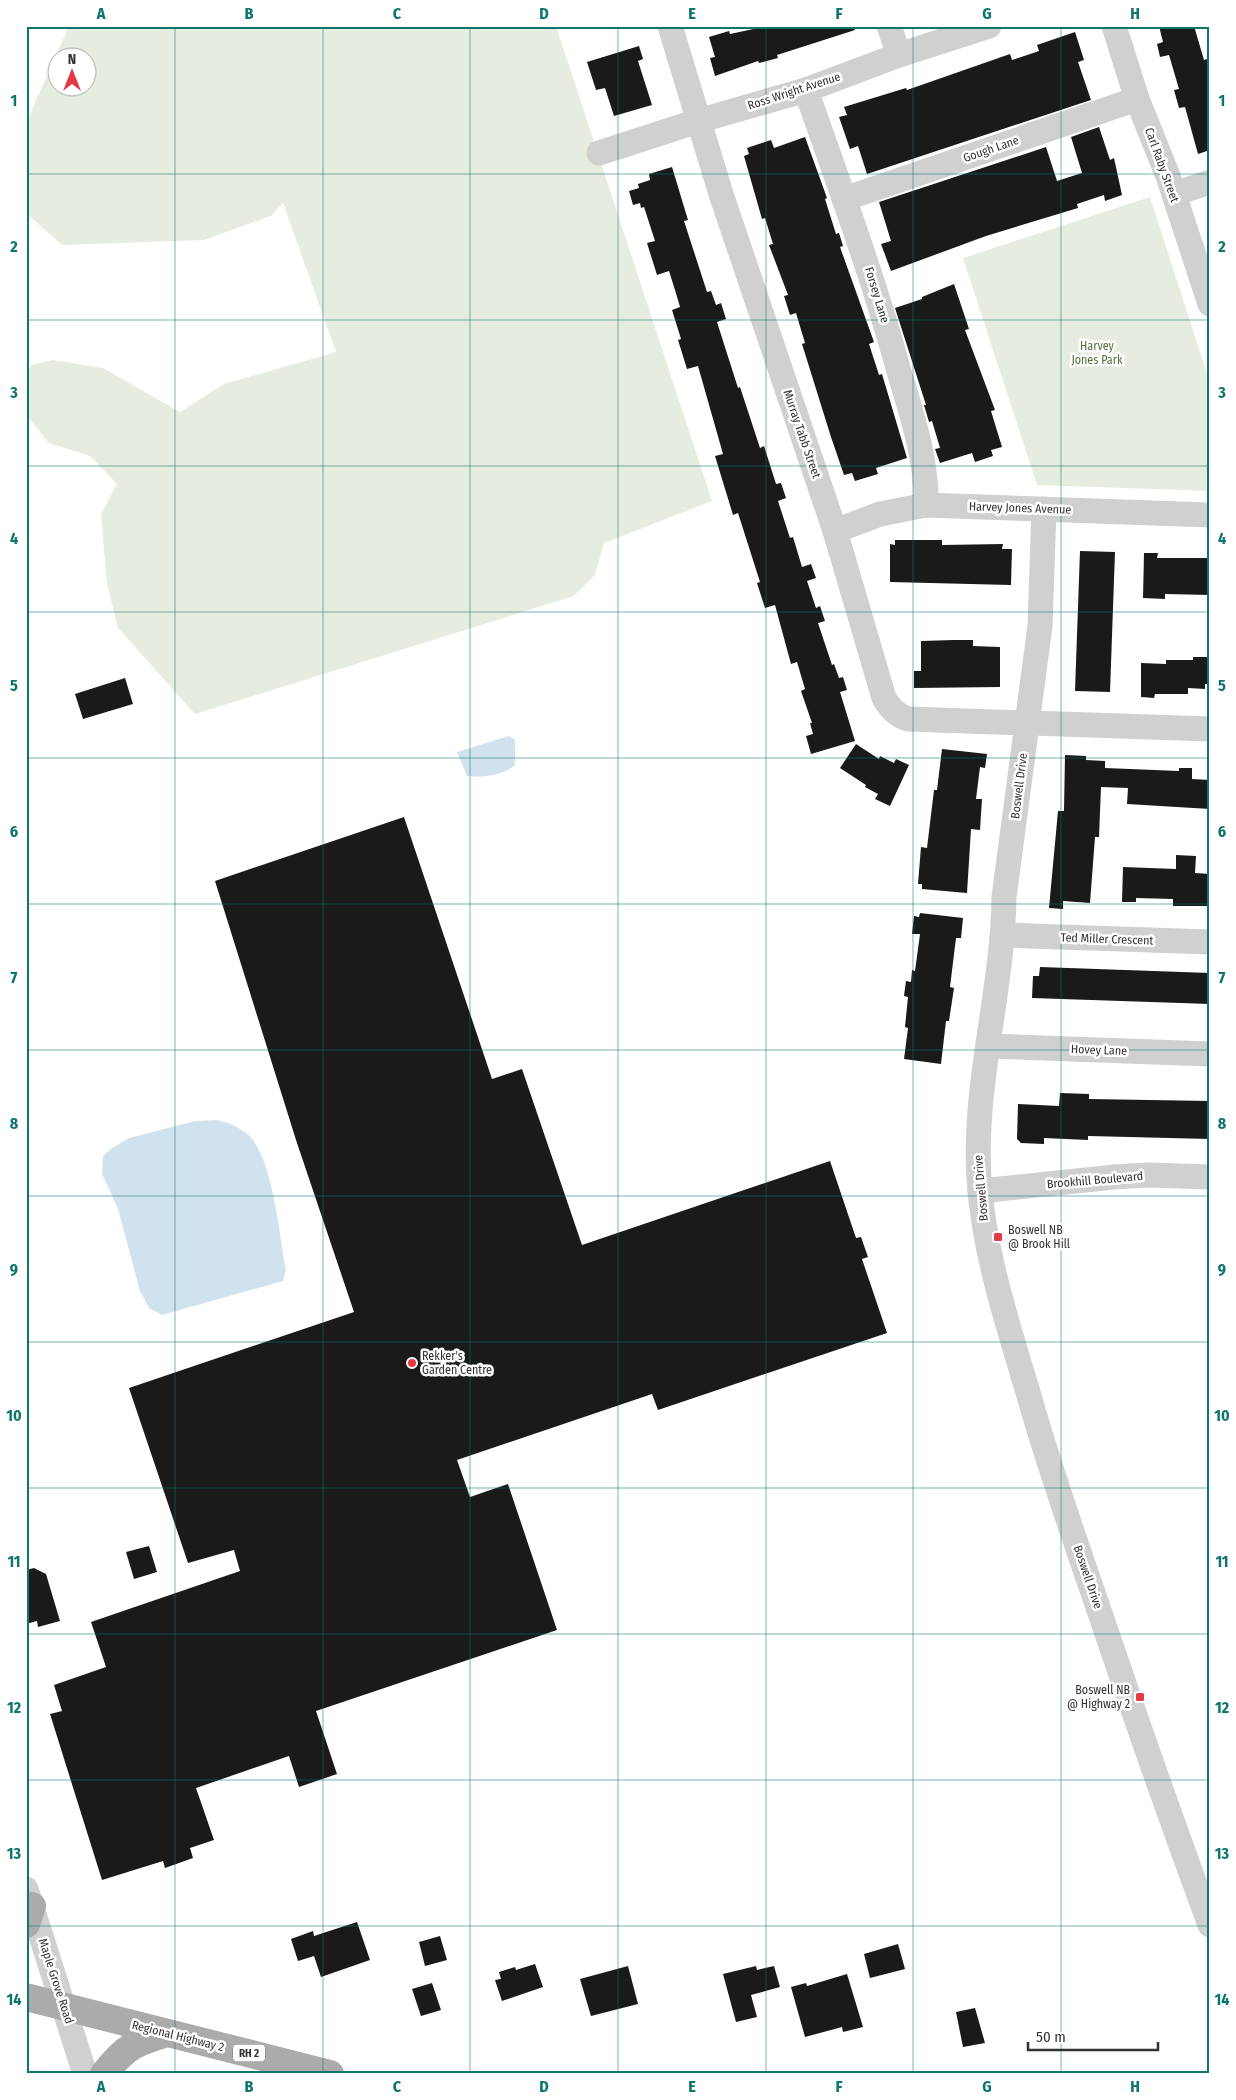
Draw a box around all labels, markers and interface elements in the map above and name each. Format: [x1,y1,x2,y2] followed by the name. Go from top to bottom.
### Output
[96,4,106,23] text: A
[245,4,254,23] text: B
[393,4,402,23] text: C
[539,4,549,23] text: D
[688,4,696,23] text: E
[835,4,843,23] text: F
[982,4,992,23] text: G
[1130,4,1140,23] text: H
[48,48,98,98] north arrow
[68,51,76,68] text: N
[746,69,842,113] street label: Ross Wright Avenue
[11,91,17,110] text: 1
[1219,91,1225,110] text: 1
[1142,126,1182,204] street label: Carl Raby Street
[961,133,1021,165] street label: Gough Lane
[9,237,18,256] text: 2
[1217,237,1226,256] text: 2
[862,265,892,325] street label: Forsey Lane
[1071,339,1123,367] park label: Harvey Jones Park
[9,383,18,402] text: 3
[1217,383,1226,402] text: 3
[780,388,824,480] street label: Murray Tabb Street
[969,499,1072,517] street label: Harvey Jones Avenue
[10,529,18,548] text: 4
[1218,529,1226,548] text: 4
[10,676,18,695] text: 5
[1218,676,1226,695] text: 5
[1008,752,1030,820] street label: Boswell Drive
[10,822,18,841] text: 6
[1218,822,1226,841] text: 6
[1060,930,1154,948] street label: Ted Miller Crescent
[11,968,18,987] text: 7
[1219,968,1226,987] text: 7
[1071,1042,1127,1058] street label: Hovey Lane
[10,1114,19,1133] text: 8
[1218,1114,1227,1133] text: 8
[971,1154,991,1222] street label: Boswell Drive
[1046,1169,1144,1191] street label: Brookhill Boulevard
[1008,1223,1070,1251] place label: Boswell NB @ Brook Hill
[992,1231,1004,1243] marker: Boswell NB @ Brook Hill
[10,1260,18,1279] text: 9
[1218,1260,1226,1279] text: 9
[422,1349,492,1377] place label: Rekker's Garden Centre
[406,1357,418,1369] marker: Rekker's Garden Centre
[6,1406,22,1425] text: 10
[1214,1406,1230,1425] text: 10
[1071,1543,1105,1611] street label: Boswell Drive
[7,1552,21,1571] text: 11
[1215,1552,1229,1571] text: 11
[1067,1683,1130,1711] place label: Boswell NB @ Highway 2
[1134,1691,1146,1703] marker: Boswell NB @ Highway 2
[7,1698,22,1717] text: 12
[1215,1698,1230,1717] text: 12
[7,1844,22,1863] text: 13
[1215,1844,1230,1863] text: 13
[36,1937,76,2025] street label: Maple Grove Road
[7,1990,22,2009] text: 14
[1215,1990,1230,2009] text: 14
[130,2018,226,2054] street label: Regional Highway 2
[1028,2020,1158,2052] scale bar
[1036,2028,1066,2046] text: 50 m
[233,2045,265,2062] road number: RH 2
[96,2077,106,2096] text: A
[245,2077,254,2096] text: B
[393,2077,402,2096] text: C
[539,2077,549,2096] text: D
[688,2077,696,2096] text: E
[835,2077,843,2096] text: F
[982,2077,992,2096] text: G
[1130,2077,1140,2096] text: H

